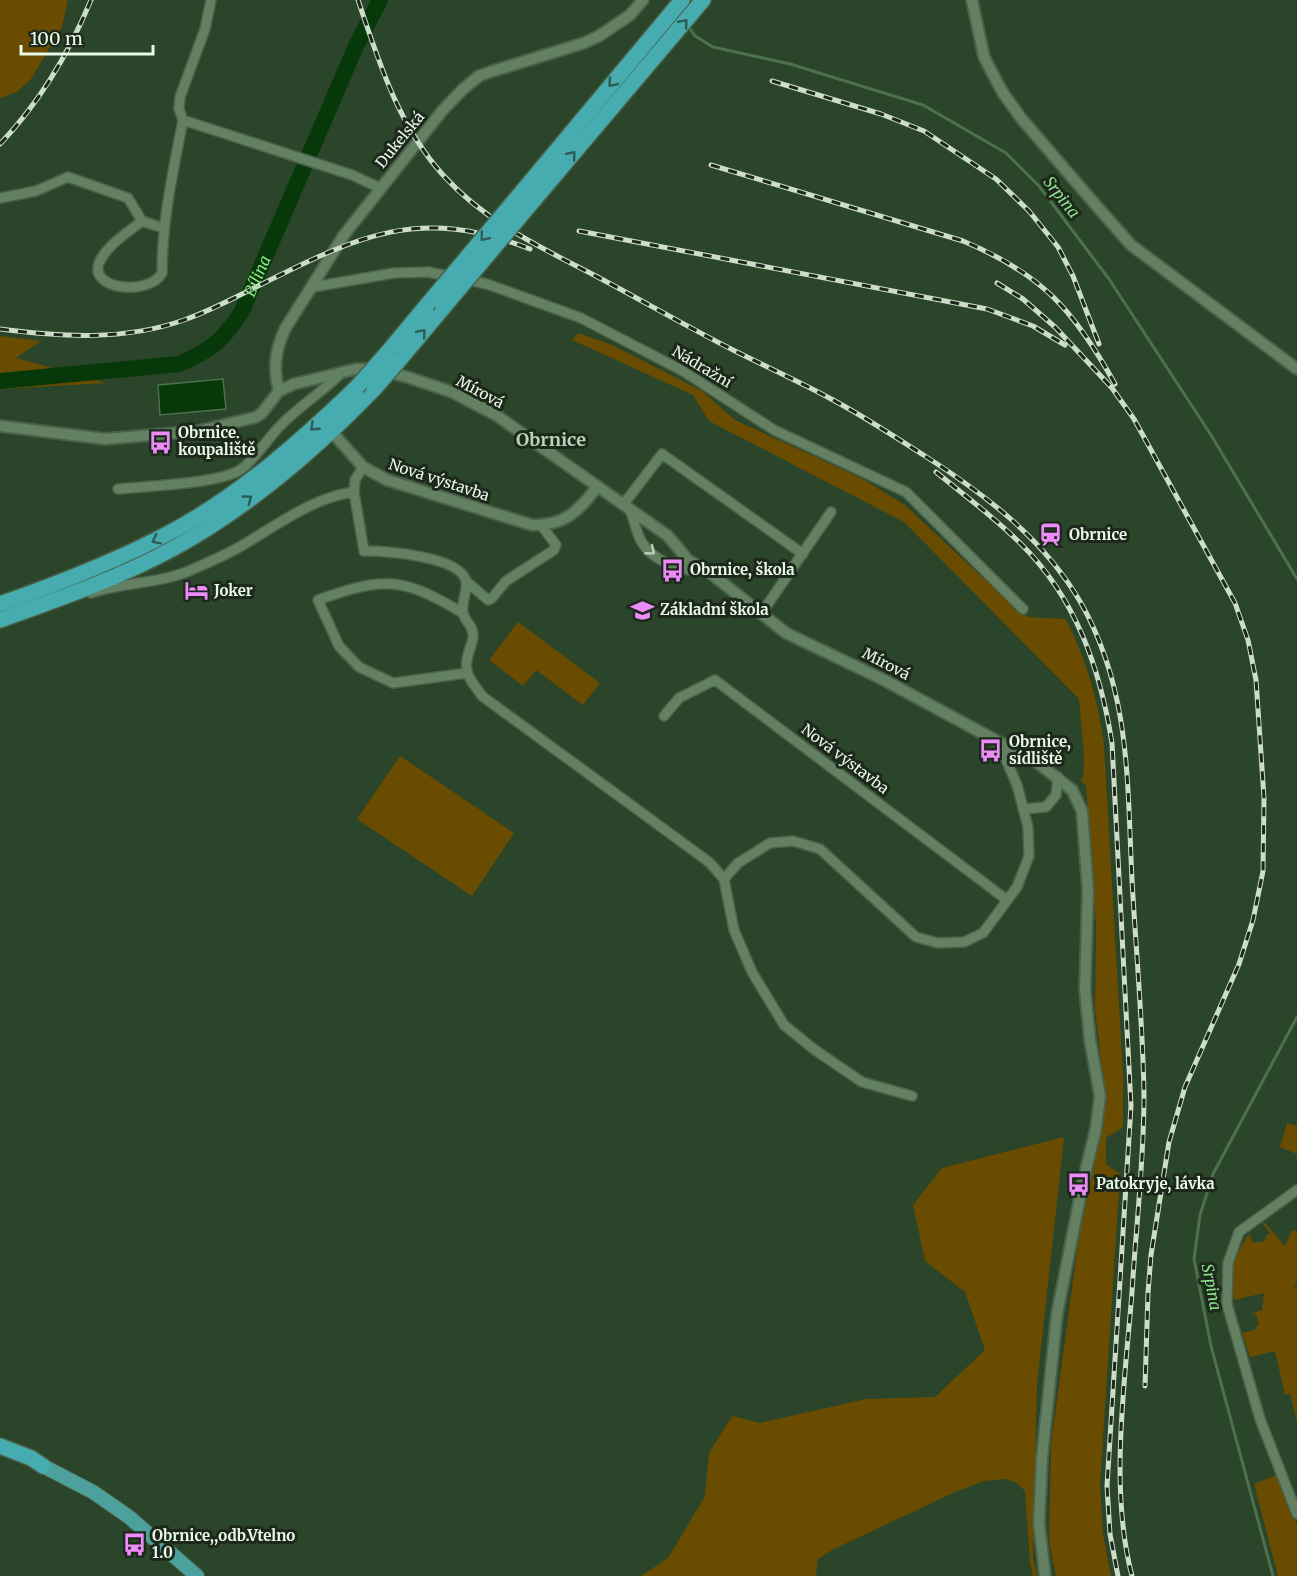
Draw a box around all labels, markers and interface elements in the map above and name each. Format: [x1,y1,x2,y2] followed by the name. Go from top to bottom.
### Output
[21,18,153,56] scale bar
[676,19,687,30] one-way arrow
[30,27,83,50] text: 100 m
[609,76,620,87] one-way arrow
[371,108,428,172] street label: Dukelská
[565,151,576,162] one-way arrow
[1040,172,1084,222] water label: Srpina
[480,230,491,241] one-way arrow
[239,252,275,300] water label: Bílina
[415,329,426,340] one-way arrow
[669,341,737,392] street label: Nádražní
[453,371,507,412] street label: Mírová
[310,420,321,431] one-way arrow
[178,423,255,459] place label: Obrnice, koupaliště
[516,428,586,451] district label: Obrnice
[147,429,173,455] bus stop icon: Obrnice, koupaliště
[386,454,492,505] street label: Nová výstavba
[241,496,252,507] one-way arrow
[1038,522,1064,548] station icon: Obrnice
[1069,525,1127,544] place label: Obrnice
[151,533,162,544] one-way arrow
[644,544,655,555] one-way arrow
[659,557,685,583] bus stop icon: Obrnice, škola
[690,560,795,580] place label: Obrnice, škola
[183,578,209,604] hotel icon: Joker
[213,581,253,600] place label: Joker
[629,597,655,623] school or university icon: Základní škola
[660,600,769,619] place label: Základní škola
[859,643,913,684] street label: Mírová
[798,720,893,798] street label: Nová výstavba
[1009,732,1071,768] place label: Obrnice, sídliště
[978,738,1004,764] bus stop icon: Obrnice, sídliště
[1065,1171,1091,1197] bus stop icon: Patokryje, lávka
[1096,1174,1215,1194] place label: Patokryje, lávka
[1198,1262,1226,1312] water label: Srpina
[152,1526,295,1562] place label: Obrnice,,odb.Vtelno 1.0
[121,1532,147,1558] bus stop icon: Obrnice,,odb.Vtelno 1.0

